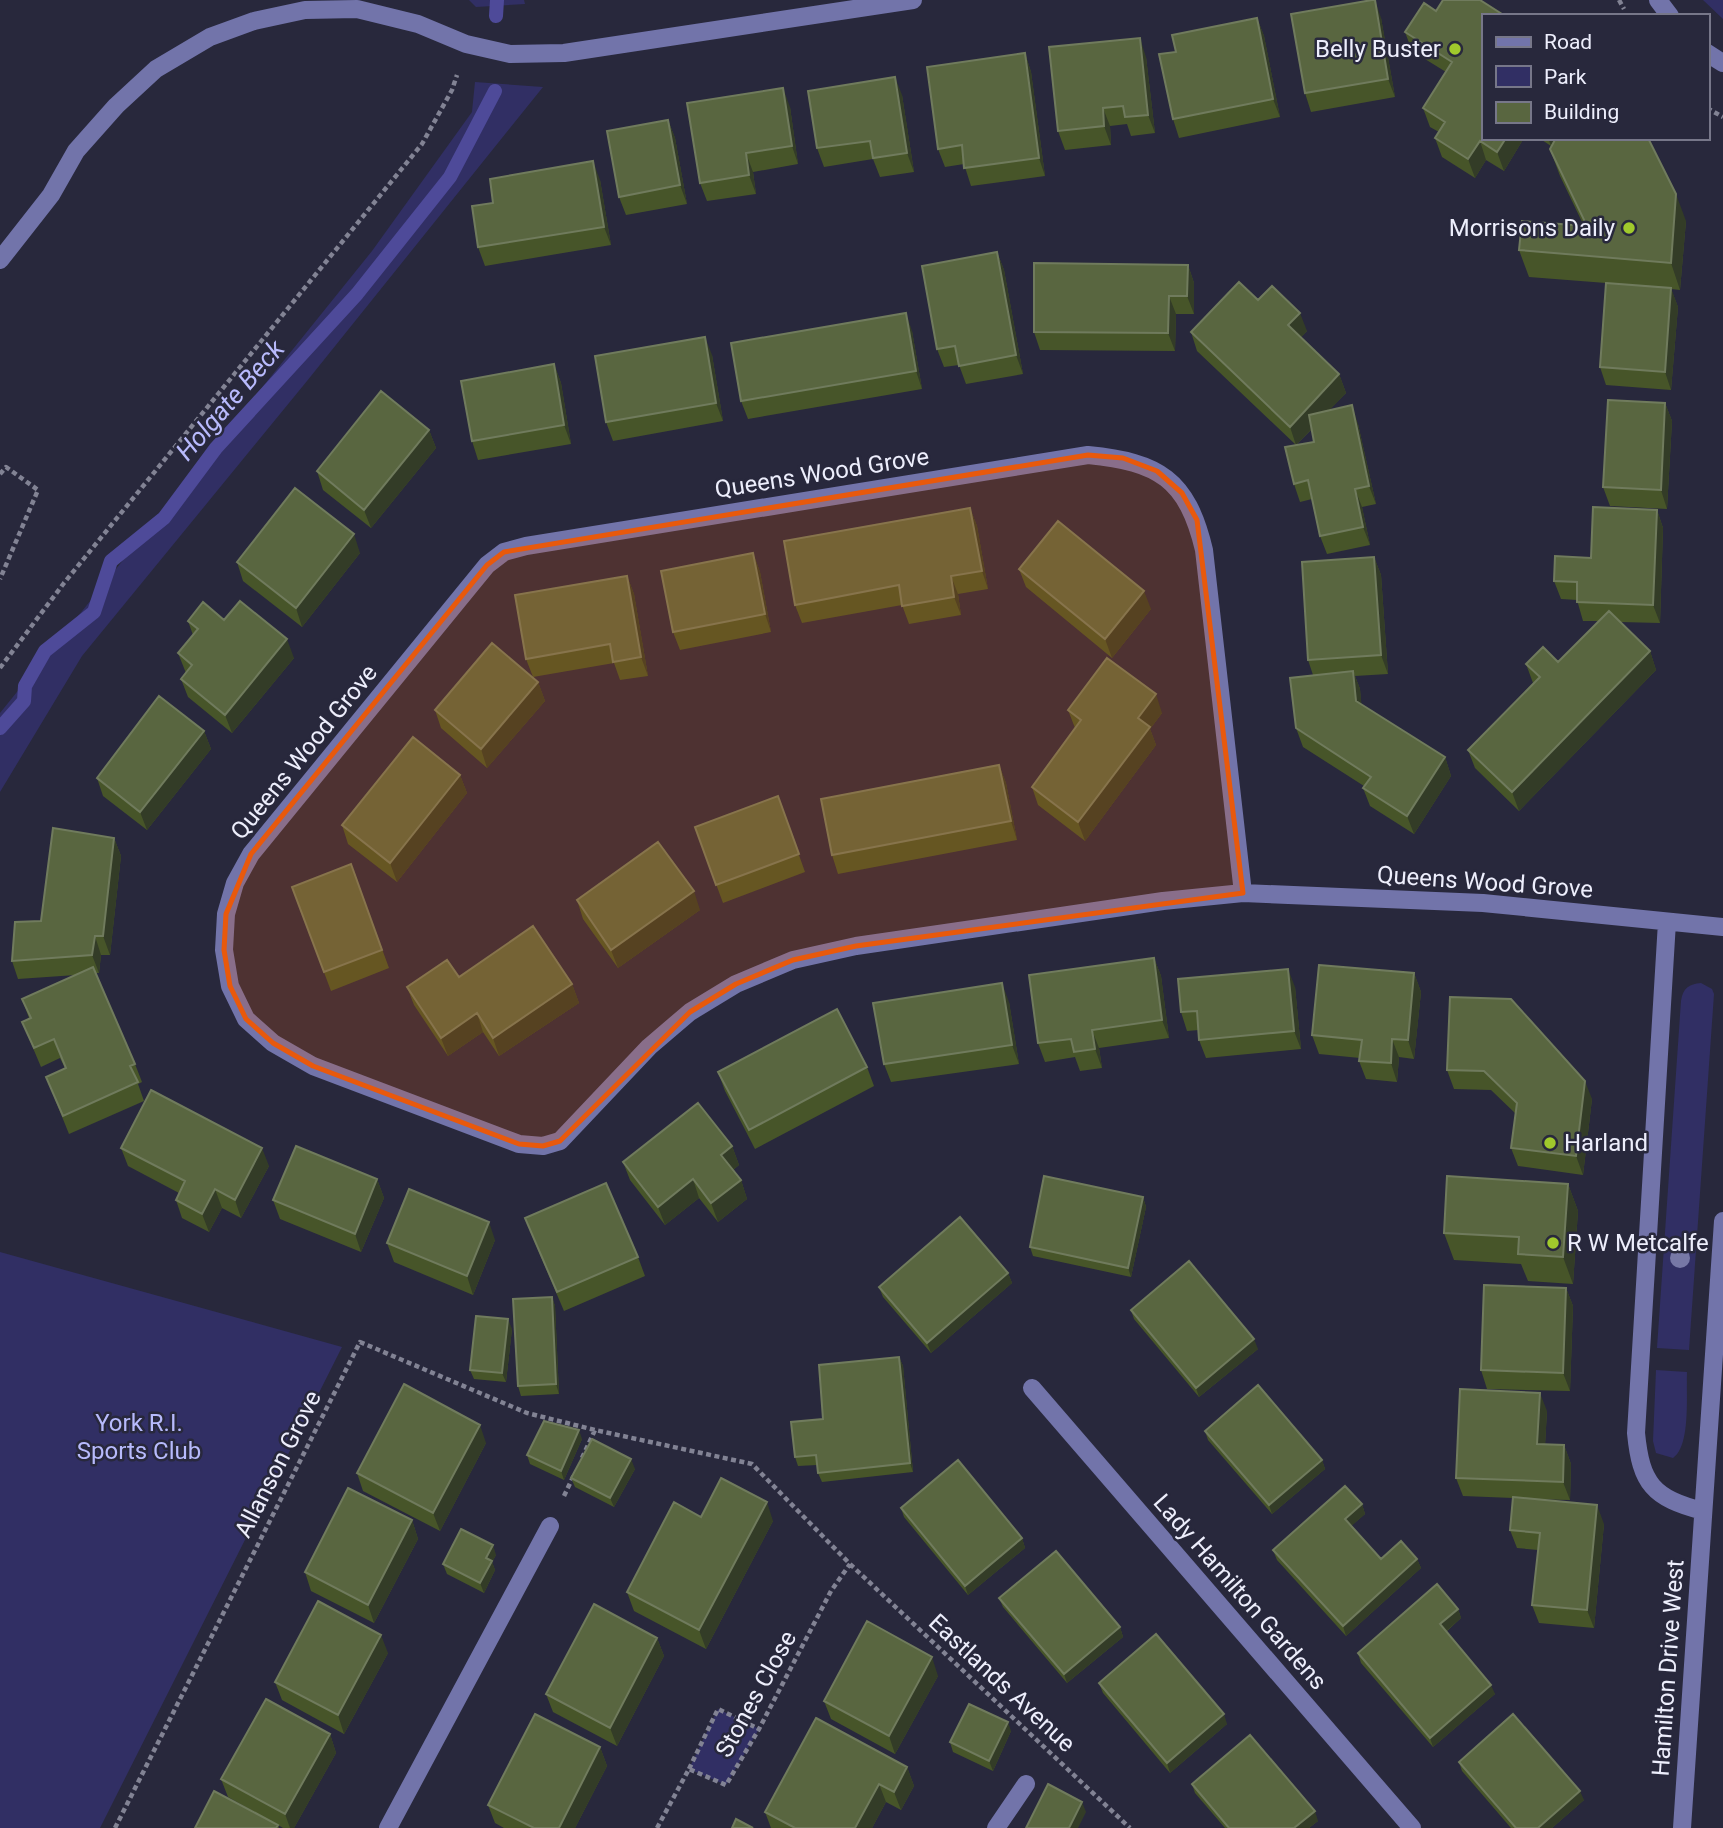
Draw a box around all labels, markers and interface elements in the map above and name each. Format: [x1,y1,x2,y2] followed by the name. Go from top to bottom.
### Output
[1482,14,1709,140] legend
[1544,30,1592,54] text: Road
[1315,35,1441,63] place label: Belly Buster
[1447,41,1463,57] marker: Belly Buster
[1544,65,1587,89] text: Park
[1544,100,1619,124] text: Building
[1449,214,1616,242] place label: Morrisons Daily
[1621,220,1637,236] marker: Morrisons Daily
[170,333,291,466] water label: Holgate Beck
[713,442,931,504] street label: Queens Wood Grove
[225,659,383,845] street label: Queens Wood Grove
[1376,860,1594,904] street label: Queens Wood Grove
[1564,1129,1648,1157] place label: Harland
[1542,1135,1558,1151] marker: Harland
[1567,1229,1709,1257] place label: R W Metcalfe
[1545,1235,1561,1251] marker: R W Metcalfe
[229,1386,327,1542] street label: Allanson Grove
[77,1409,201,1465] park label: York R.I. Sports Club
[1148,1489,1332,1695] street label: Lady Hamilton Gardens
[1646,1559,1690,1777] street label: Hamilton Drive West
[923,1608,1081,1758] street label: Eastlands Avenue
[710,1626,802,1762] street label: Stones Close

